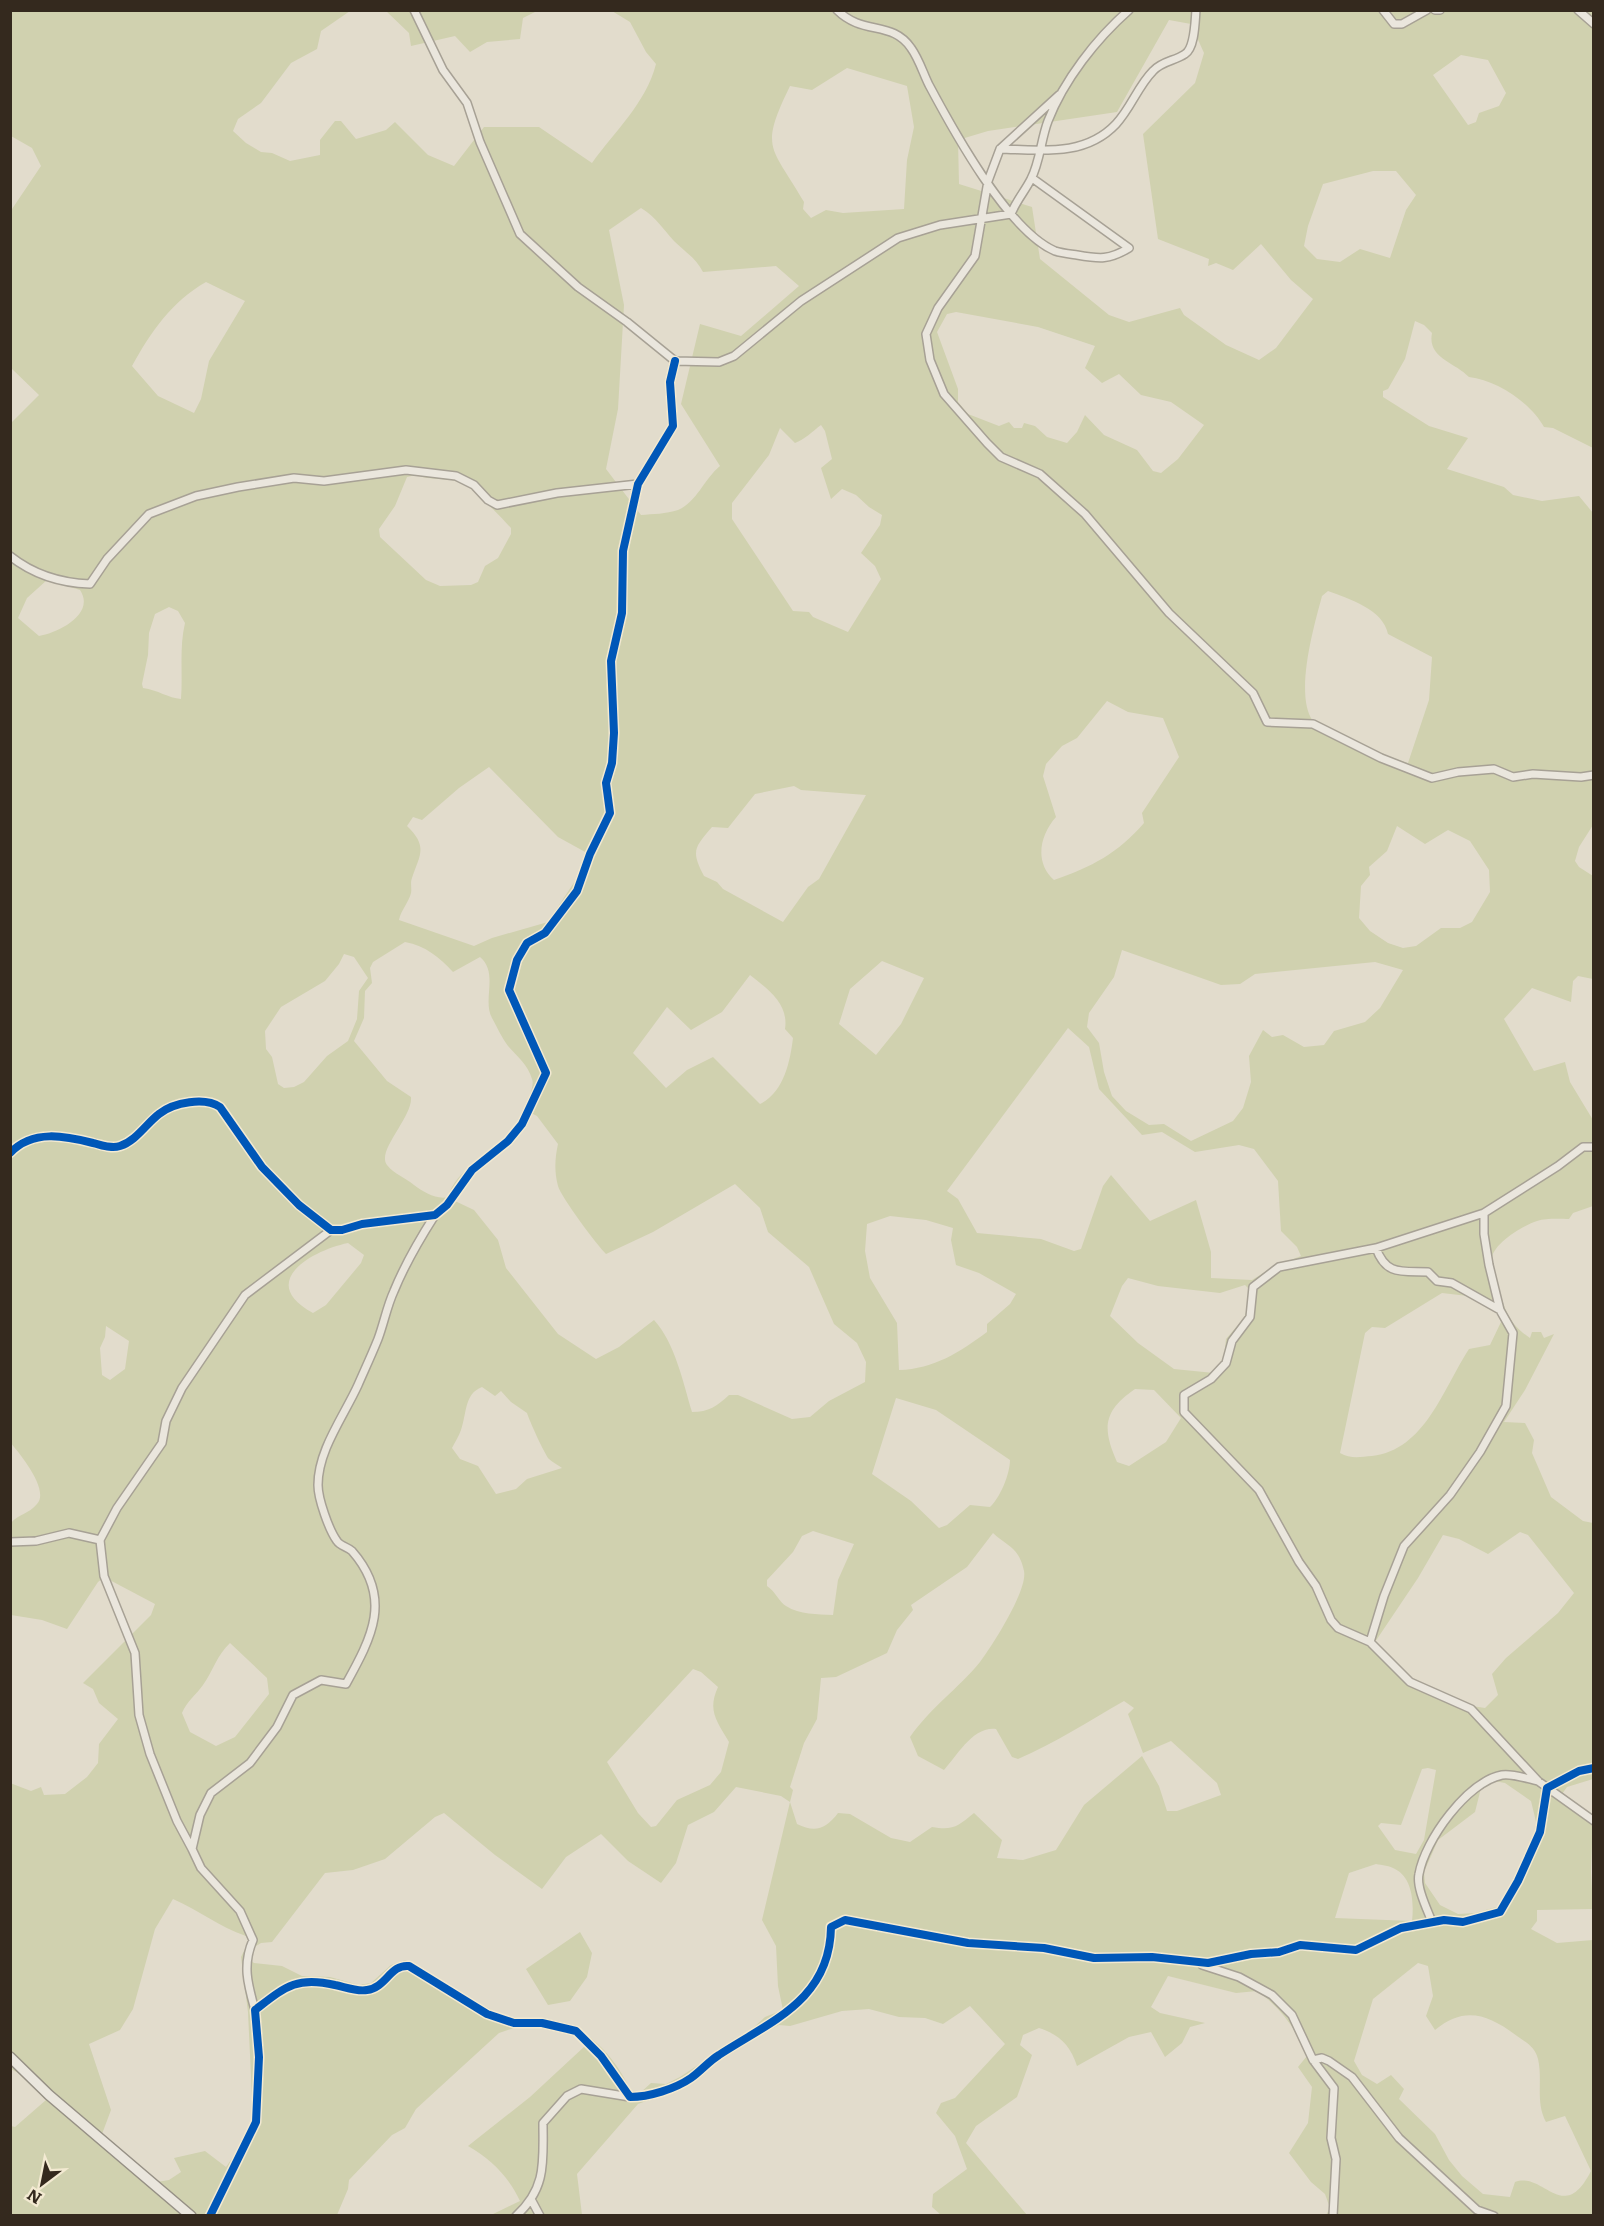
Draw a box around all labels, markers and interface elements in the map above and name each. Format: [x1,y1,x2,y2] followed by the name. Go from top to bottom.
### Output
[12,2154,72,2214] north arrow
[21,2184,46,2211] text: N

